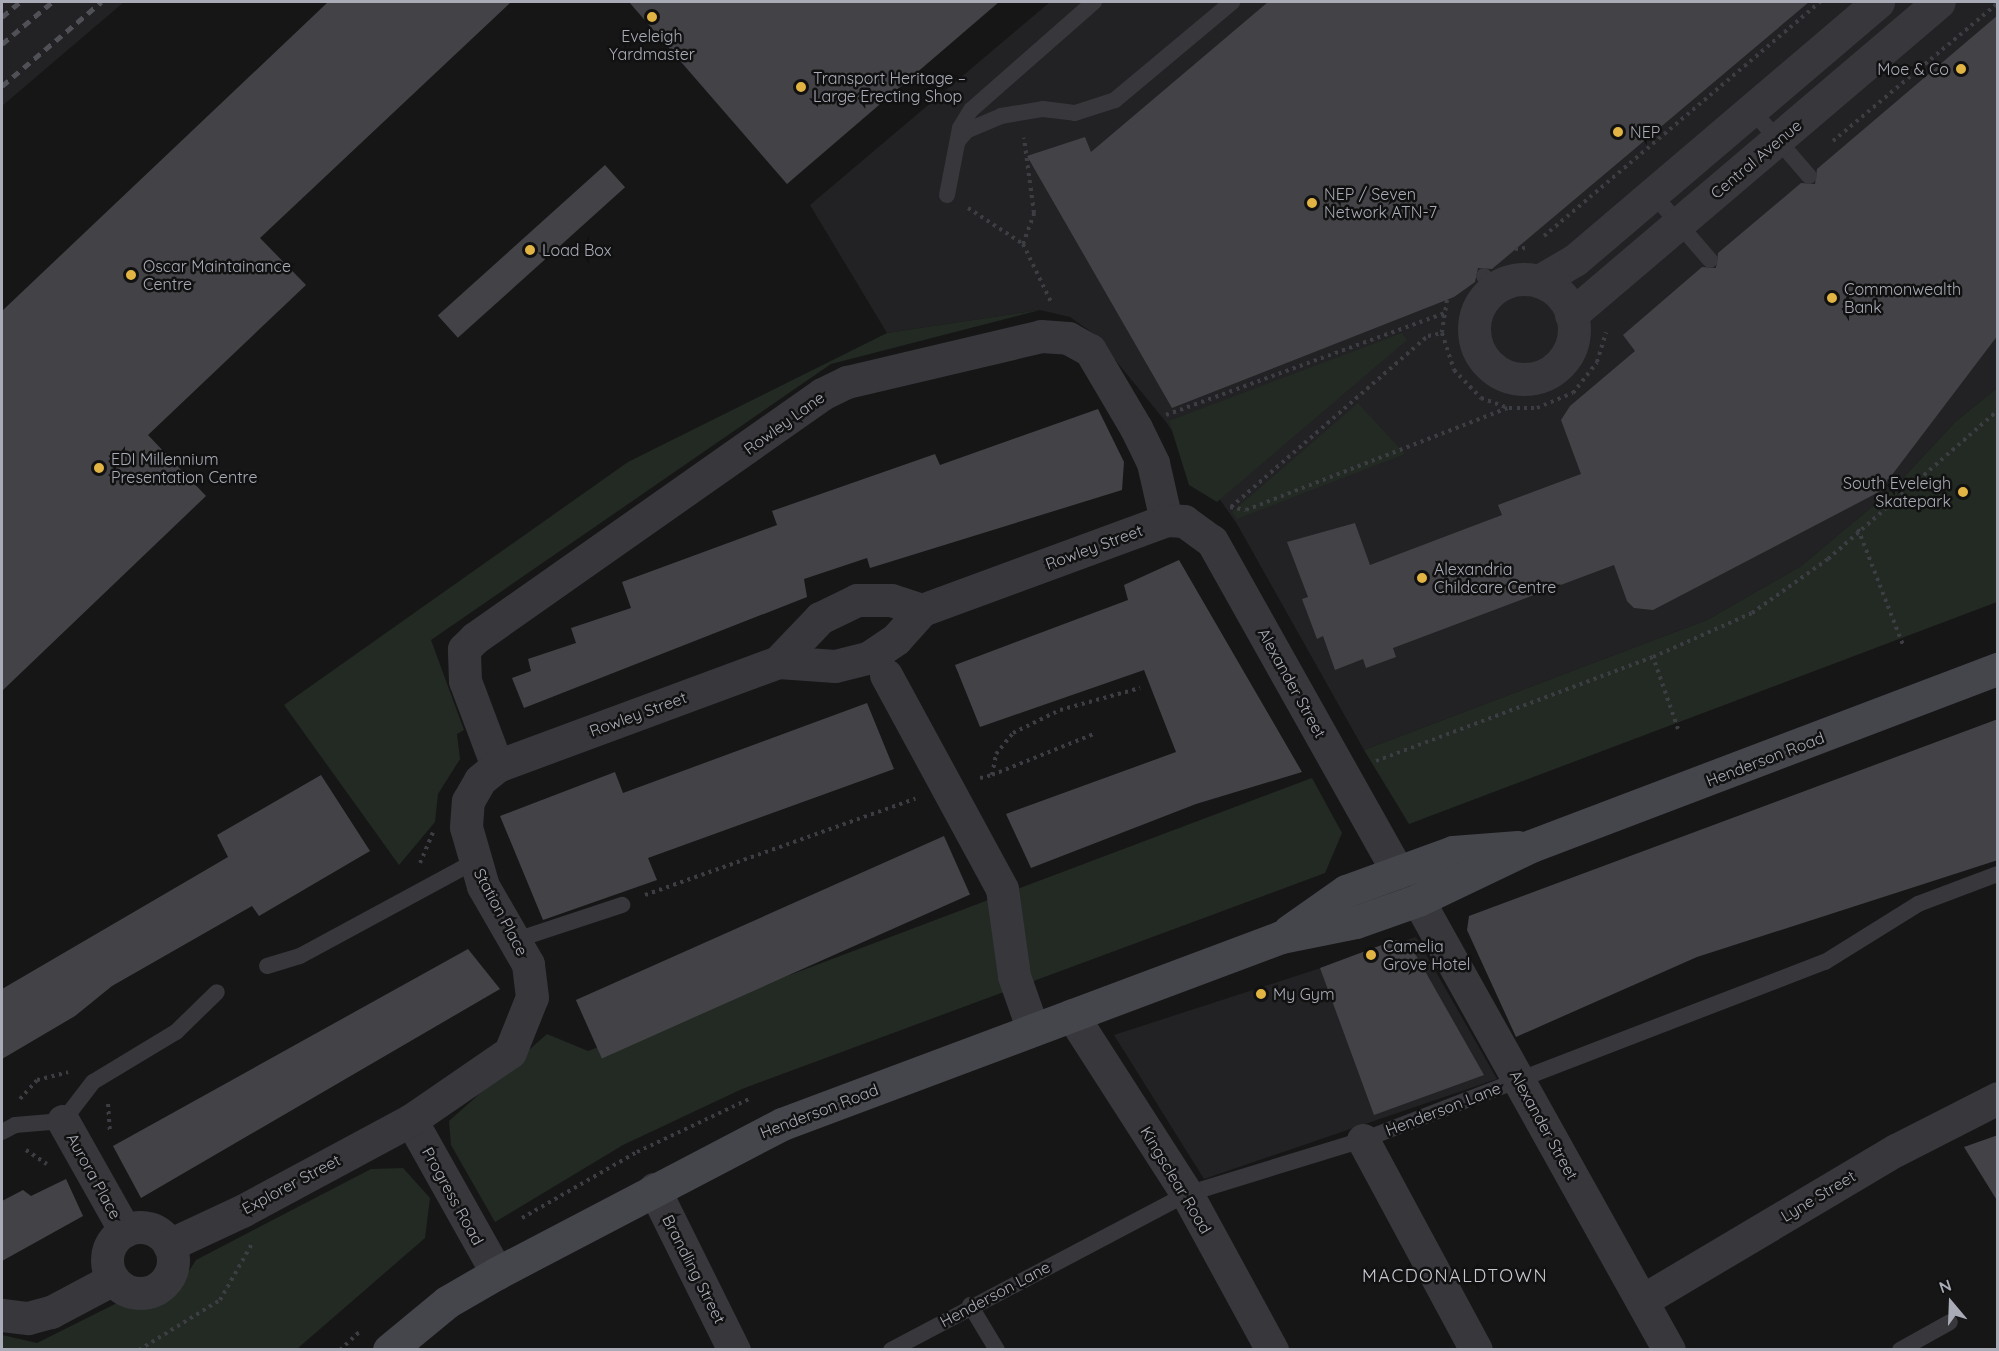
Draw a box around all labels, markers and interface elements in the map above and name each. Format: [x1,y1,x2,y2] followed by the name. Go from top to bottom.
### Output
[645,10,659,24] marker: Eveleigh Yardmaster
[609,26,695,64] place label: Eveleigh Yardmaster
[1877,59,1949,79] place label: Moe & Co
[1954,62,1968,76] marker: Moe & Co
[813,68,966,106] place label: Transport Heritage – Large Erecting Shop
[794,80,808,94] marker: Transport Heritage – Large Erecting Shop
[1707,115,1805,203] street label: Central Avenue
[1630,122,1660,142] place label: NEP
[1611,125,1625,139] marker: NEP
[1324,184,1437,222] place label: NEP / Seven Network ATN-7
[1305,196,1319,210] marker: NEP / Seven Network ATN-7
[542,240,612,260] place label: Load Box
[523,243,537,257] marker: Load Box
[143,256,291,294] place label: Oscar Maintainance Centre
[124,268,138,282] marker: Oscar Maintainance Centre
[1844,279,1961,317] place label: Commonwealth Bank
[1825,291,1839,305] marker: Commonwealth Bank
[740,387,828,459] street label: Rowley Lane
[111,449,257,487] place label: EDI Millennium Presentation Centre
[92,461,106,475] marker: EDI Millennium Presentation Centre
[1843,473,1951,511] place label: South Eveleigh Skatepark
[1956,485,1970,499] marker: South Eveleigh Skatepark
[1043,521,1145,573] street label: Rowley Street
[1434,559,1556,597] place label: Alexandria Childcare Centre
[1415,571,1429,585] marker: Alexandria Childcare Centre
[1254,625,1330,741] street label: Alexander Street
[587,688,689,740] street label: Rowley Street
[1703,728,1827,790] street label: Henderson Road
[470,865,532,959] street label: Station Place
[1383,936,1471,974] place label: Camelia Grove Hotel
[1364,948,1378,962] marker: Camelia Grove Hotel
[1273,984,1334,1004] place label: My Gym
[1254,987,1268,1001] marker: My Gym
[1506,1067,1582,1183] street label: Alexander Street
[1383,1078,1503,1140] street label: Henderson Lane
[757,1080,881,1142] street label: Henderson Road
[1136,1123,1216,1237] street label: Kingsclear Road
[63,1130,125,1222] street label: Aurora Place
[418,1144,488,1248] street label: Progress Road
[238,1150,344,1218] street label: Explorer Street
[1777,1166,1859,1226] street label: Lyne Street
[658,1211,730,1327] street label: Brandling Street
[937,1257,1053,1331] street label: Henderson Lane
[1362,1265,1548,1287] district label: MACDONALDTOWN
[1921,1273,1981,1333] north arrow
[1936,1275,1954,1297] text: N

